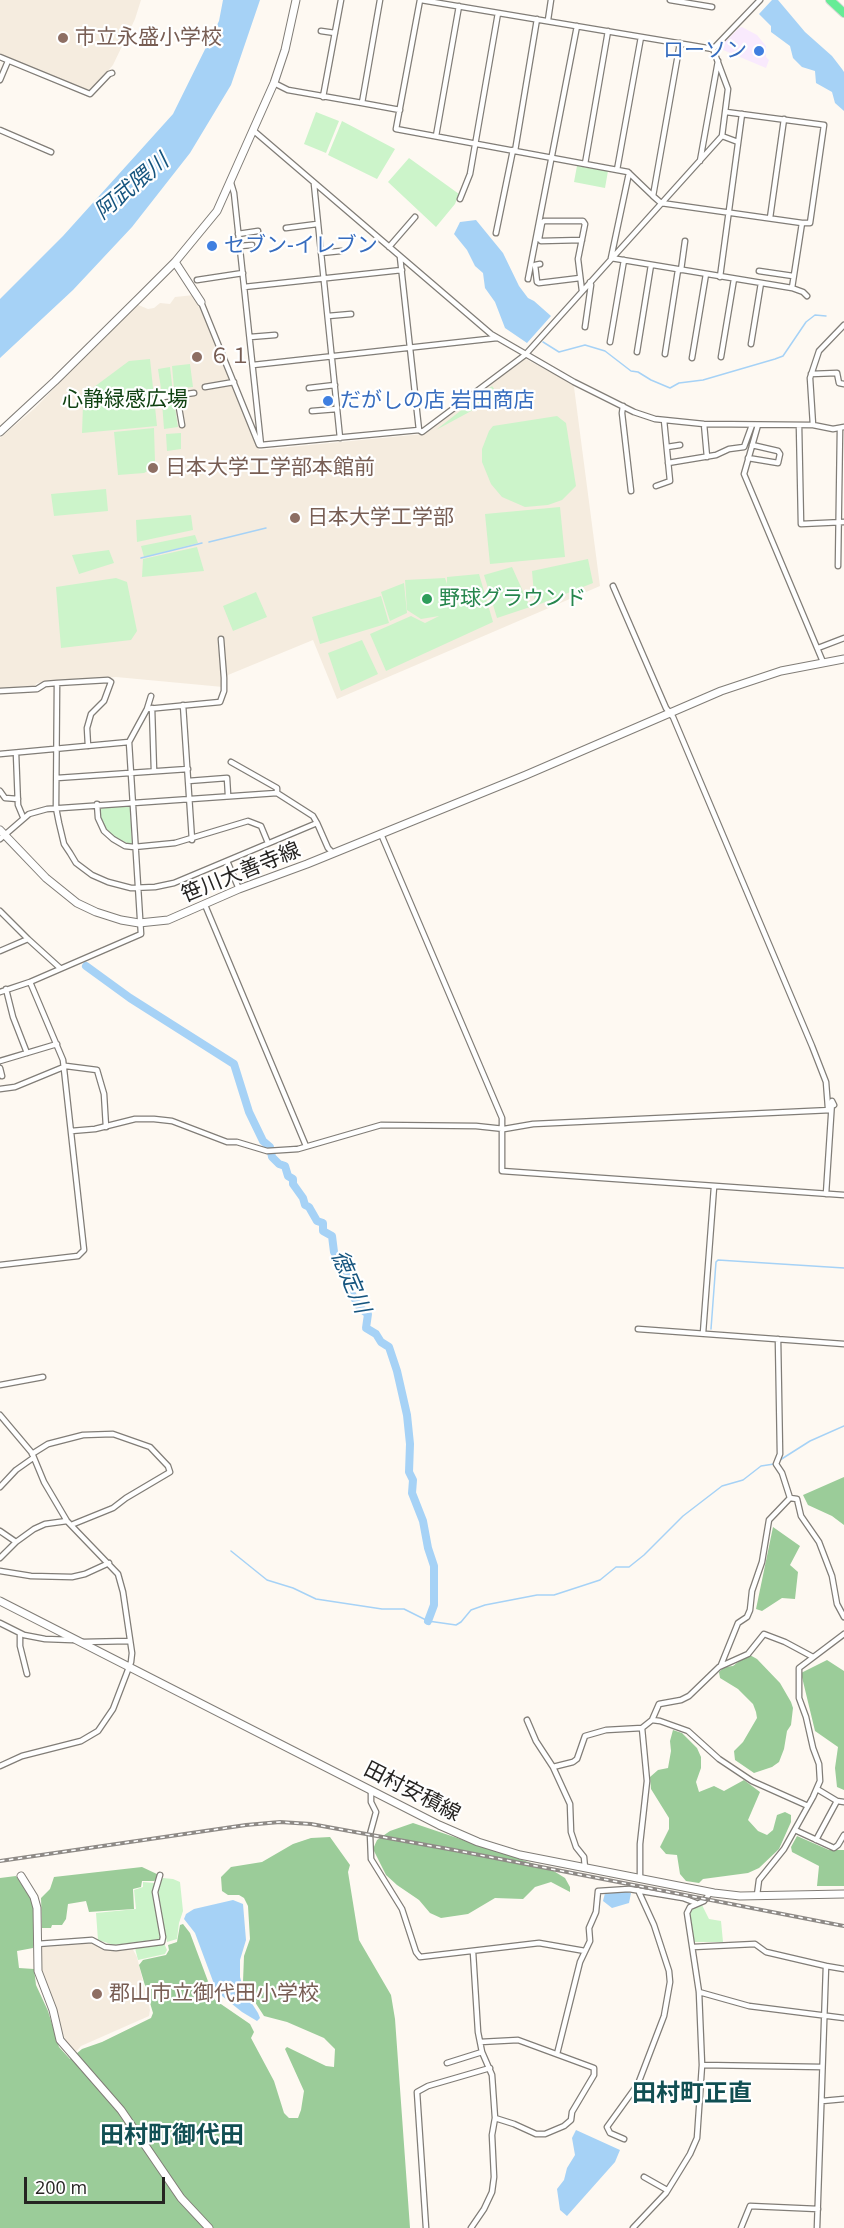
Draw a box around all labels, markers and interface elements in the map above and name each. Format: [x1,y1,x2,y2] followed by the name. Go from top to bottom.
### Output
[75,25,222,51] place label: 市立永盛小学校
[56,31,70,45] marker: 市立永盛小学校
[663,38,747,64] place label: ローソン
[752,44,766,58] marker: ローソン
[90,149,174,225] water label: 阿武隈川
[224,233,378,259] place label: セブン-イレブン
[205,239,219,253] marker: セブン-イレブン
[209,344,251,370] place label: ６１
[190,350,204,364] marker: ６１
[62,387,188,413] park label: 心静緑感広場
[340,388,534,414] place label: だがしの店 岩田商店
[321,394,335,408] marker: だがしの店 岩田商店
[165,455,375,481] place label: 日本大学工学部本館前
[146,461,160,475] marker: 日本大学工学部本館前
[307,505,454,531] place label: 日本大学工学部
[288,511,302,525] marker: 日本大学工学部
[439,586,586,612] place label: 野球グラウンド
[420,592,434,606] marker: 野球グラウンド
[178,838,304,908] street label: 笹川大善寺線
[325,1246,375,1318] water label: 徳定川
[360,1757,464,1827] street label: 田村安積線
[109,1981,319,2007] place label: 郡山市立御代田小学校
[90,1987,104,2001] marker: 郡山市立御代田小学校
[632,2080,752,2108] district label: 田村町正直
[100,2122,244,2150] district label: 田村町御代田
[27,2165,168,2203] scale bar
[35,2175,87,2199] text: 200 m

